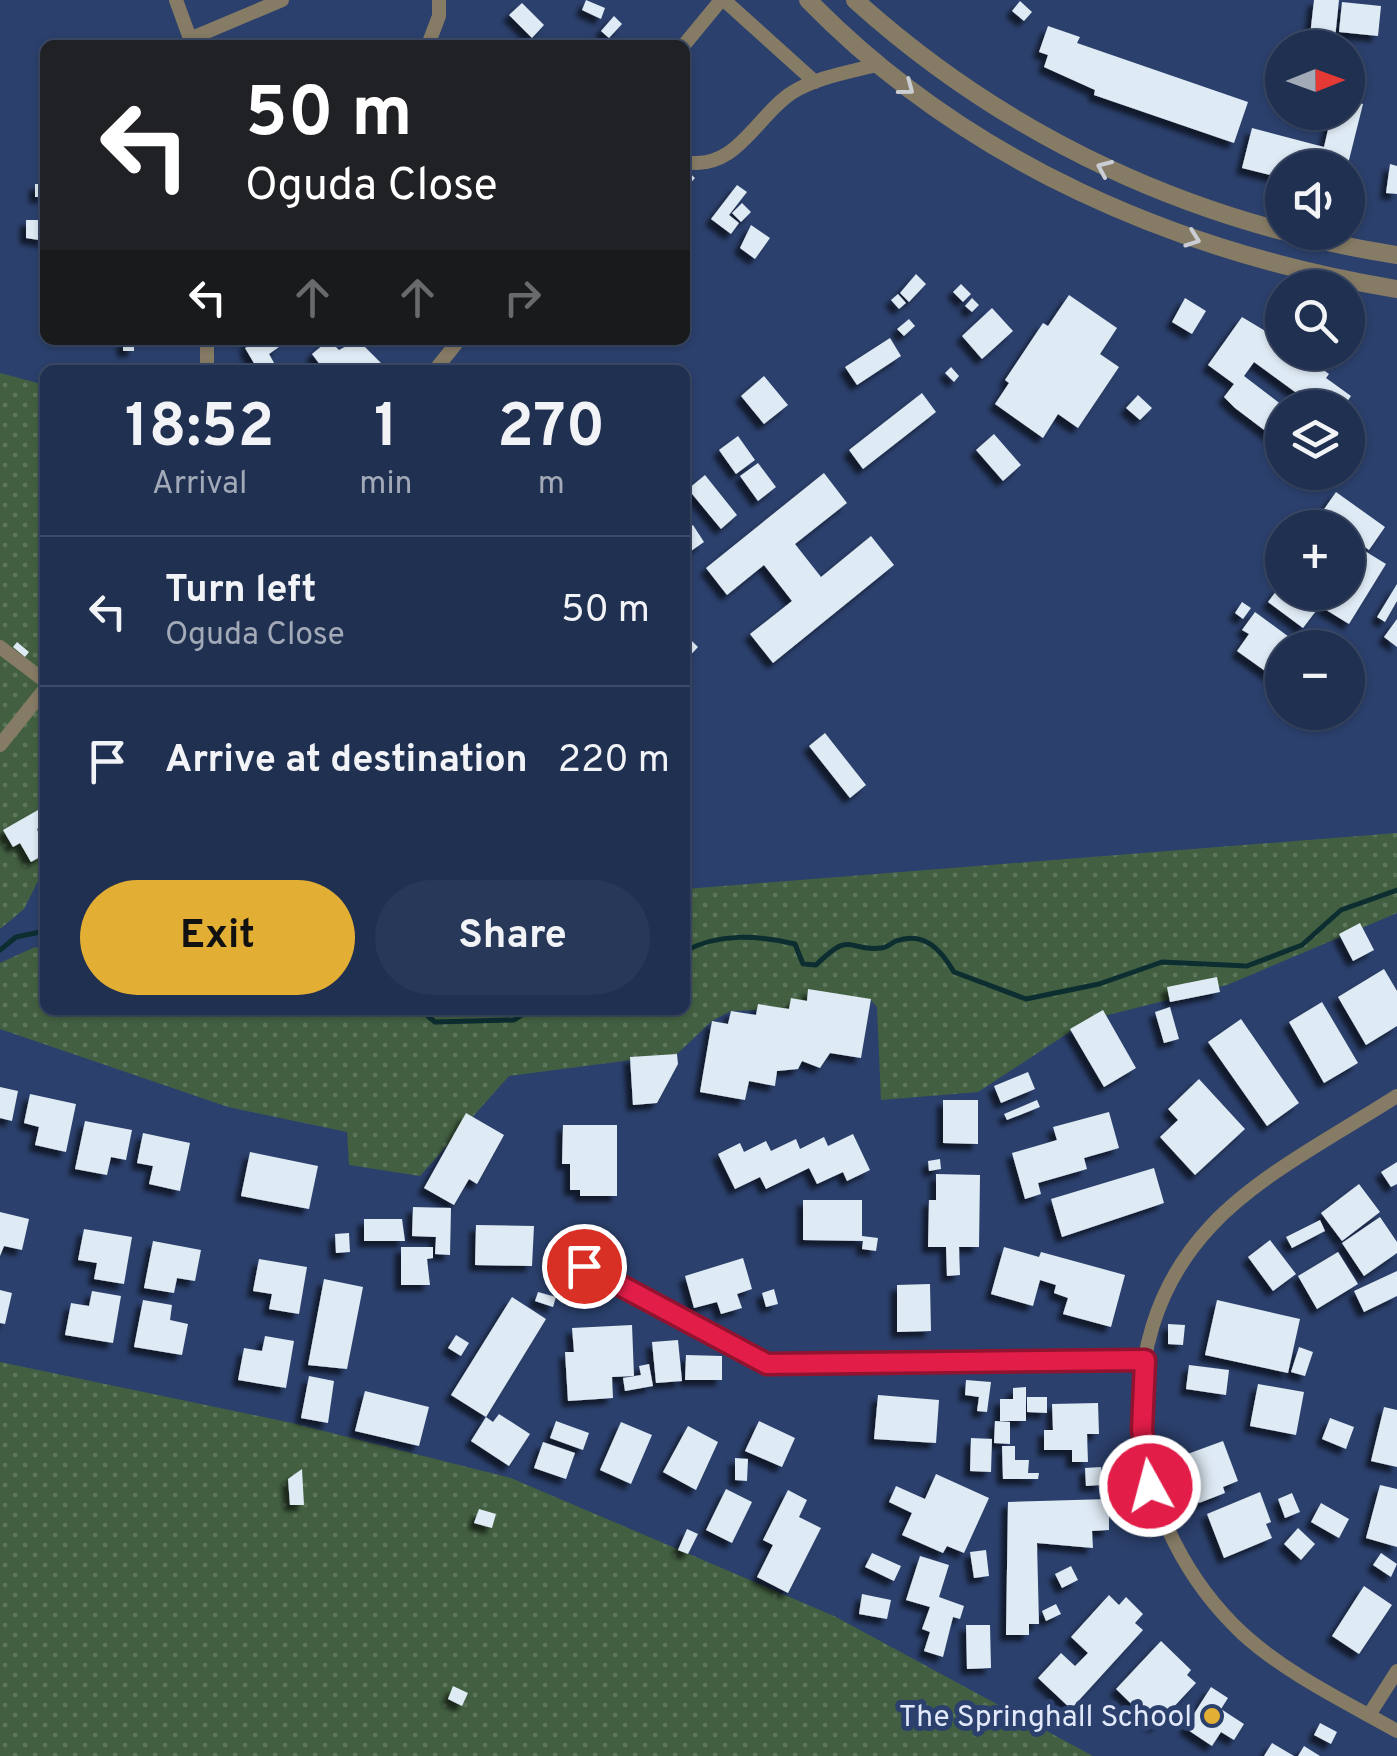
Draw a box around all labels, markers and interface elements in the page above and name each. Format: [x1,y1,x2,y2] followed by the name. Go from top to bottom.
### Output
[1265,30,1365,130] north arrow
[1265,30,1365,730] map controls
[245,72,412,161] text: 50 m
[896,76,914,93] one-way arrow
[80,80,210,210] icon: left
[1265,150,1365,250] button: sound
[245,159,498,216] text: Oguda Close
[1096,160,1114,180] one-way arrow
[1184,227,1201,248] one-way arrow
[180,270,235,325] icon: left
[285,270,340,325] icon: ahead
[390,270,445,325] icon: ahead
[495,270,550,325] icon: right
[1265,270,1365,370] button: search
[1265,390,1365,490] button: layers
[125,392,275,468] text: 18:52
[374,392,398,468] text: 1
[497,392,605,468] text: 270
[152,465,247,505] text: Arrival
[359,465,413,505] text: min
[538,465,565,505] text: m
[1265,510,1365,610] button: +
[165,567,317,616] text: Turn left
[80,584,135,639] icon: left
[561,587,650,636] text: 50 m
[165,616,345,656] text: Oguda Close
[1265,630,1365,730] button: −
[80,734,135,789] icon: arrive
[165,737,528,786] text: Arrive at destination
[558,737,670,786] text: 220 m
[80,880,355,995] button: Exit
[375,880,650,995] button: Share
[542,1224,627,1309] pin
[557,1239,612,1294] icon: arrive
[1098,1434,1202,1538] position arrow
[899,1700,1192,1737] place label: The Springhall School
[1201,1705,1223,1727] marker: The Springhall School

